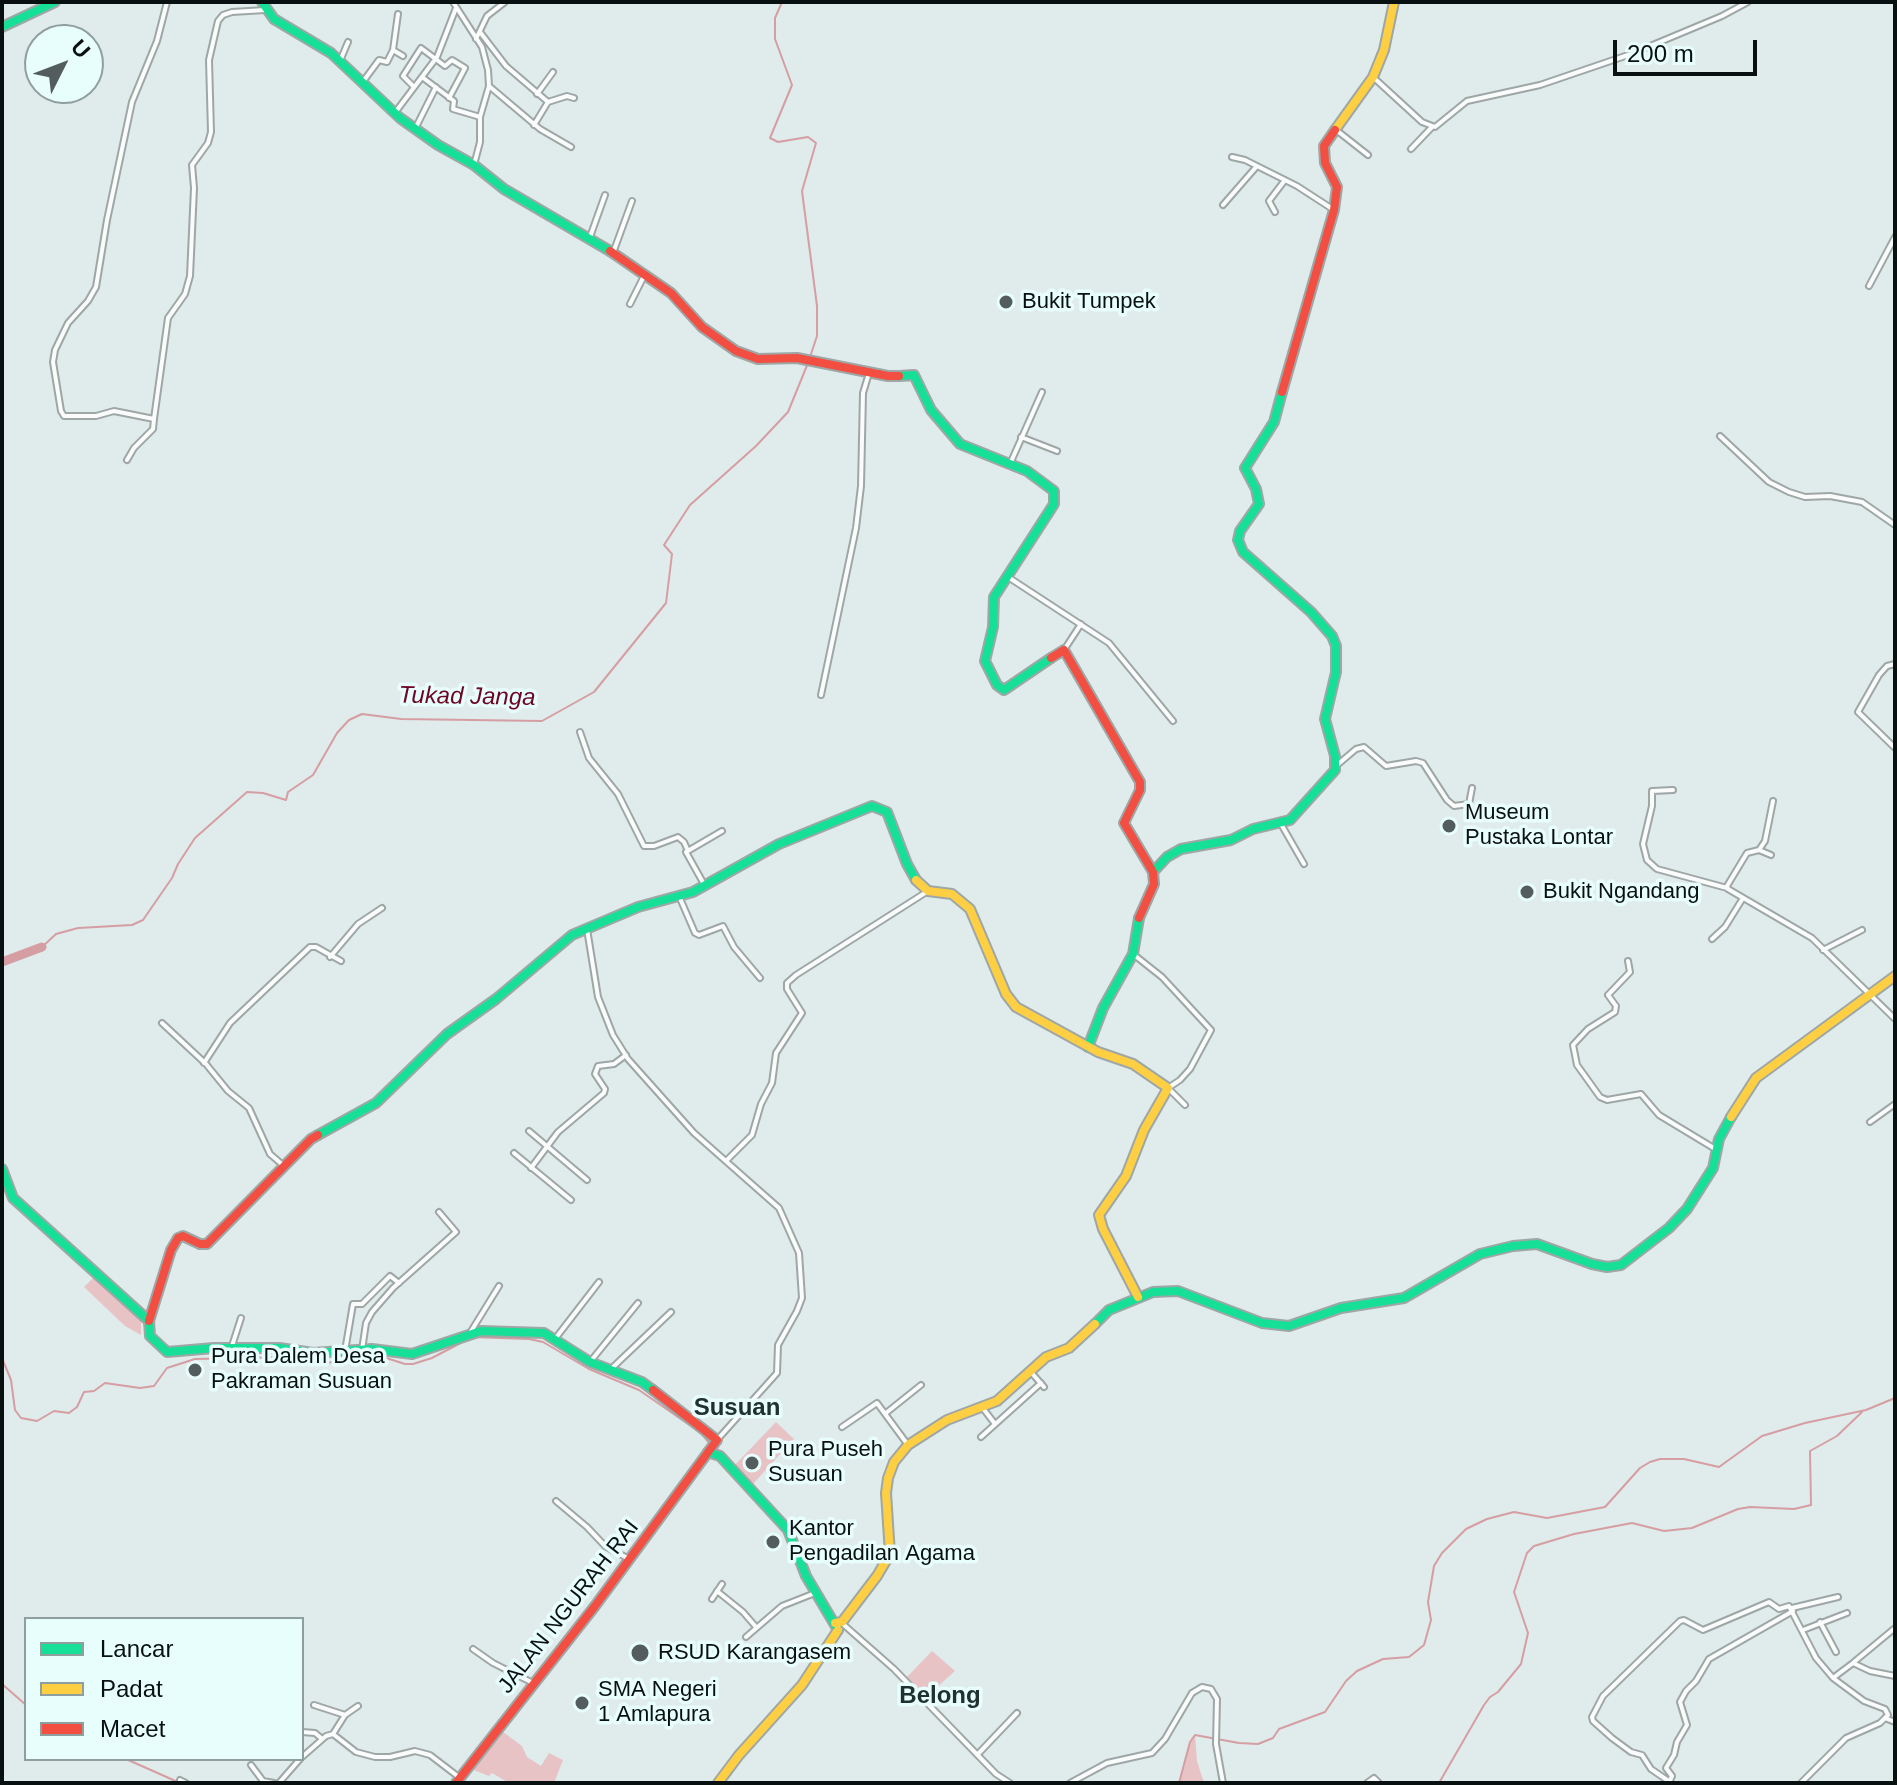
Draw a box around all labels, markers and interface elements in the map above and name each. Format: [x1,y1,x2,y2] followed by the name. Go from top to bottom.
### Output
[24,24,104,104] north arrow
[1617,24,1761,74] scale bar
[66,35,95,63] text: U
[1627,40,1694,67] text: 200 m
[1022,289,1156,315] place label: Bukit Tumpek
[997,293,1015,311] marker: Bukit Tumpek
[398,681,536,713] water label: Tukad Janga
[1465,800,1613,852] place label: Museum Pustaka Lontar
[1440,817,1458,835] marker: Museum Pustaka Lontar
[1543,879,1700,905] place label: Bukit Ngandang
[1518,883,1536,901] marker: Bukit Ngandang
[211,1344,392,1396] place label: Pura Dalem Desa Pakraman Susuan
[186,1361,204,1379] marker: Pura Dalem Desa Pakraman Susuan
[694,1394,780,1422] district label: Susuan
[768,1437,883,1488] place label: Pura Puseh Susuan
[743,1454,761,1472] marker: Pura Puseh Susuan
[493,1515,645,1699] street label: JALAN NGURAH RAI
[789,1516,975,1568] place label: Kantor Pengadilan Agama
[764,1533,782,1551] marker: Kantor Pengadilan Agama
[24,1617,304,1761] legend
[100,1635,173,1662] text: Lancar
[658,1640,851,1666] place label: RSUD Karangasem
[629,1642,651,1664] marker: RSUD Karangasem
[100,1675,163,1702] text: Padat
[598,1677,717,1728] place label: SMA Negeri 1 Amlapura
[899,1682,981,1710] district label: Belong
[573,1694,591,1712] marker: SMA Negeri 1 Amlapura
[100,1715,165,1742] text: Macet

